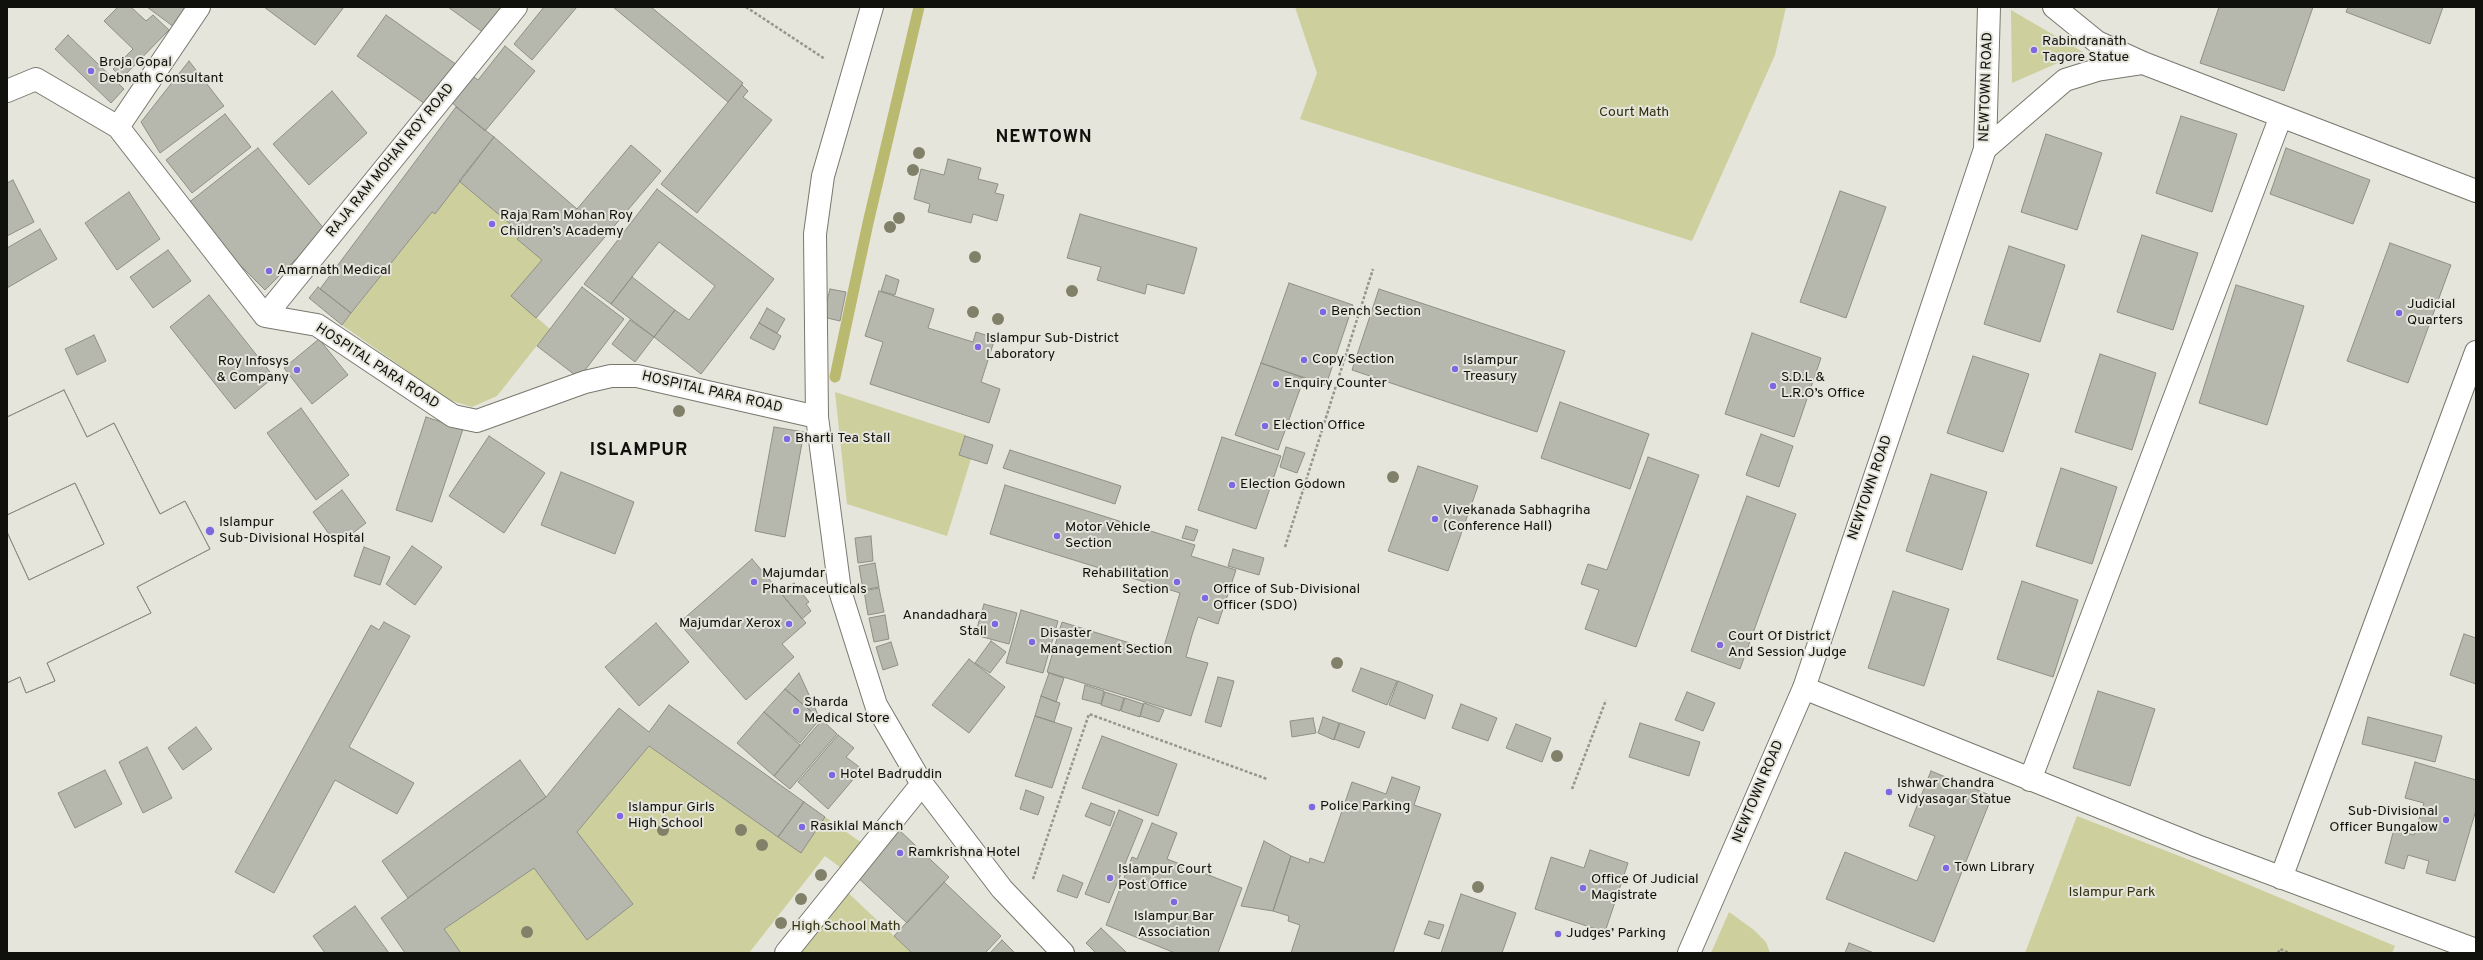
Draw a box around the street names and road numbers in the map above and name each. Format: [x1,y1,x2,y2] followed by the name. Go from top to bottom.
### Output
[1977,32,1997,142] street label: NEWTOWN ROAD
[324,81,458,241] street label: RAJA RAM MOHAN ROY ROAD
[312,321,442,413] street label: HOSPITAL PARA ROAD
[640,369,784,417] street label: HOSPITAL PARA ROAD
[1845,433,1897,543] street label: NEWTOWN ROAD
[1730,738,1788,846] street label: NEWTOWN ROAD

